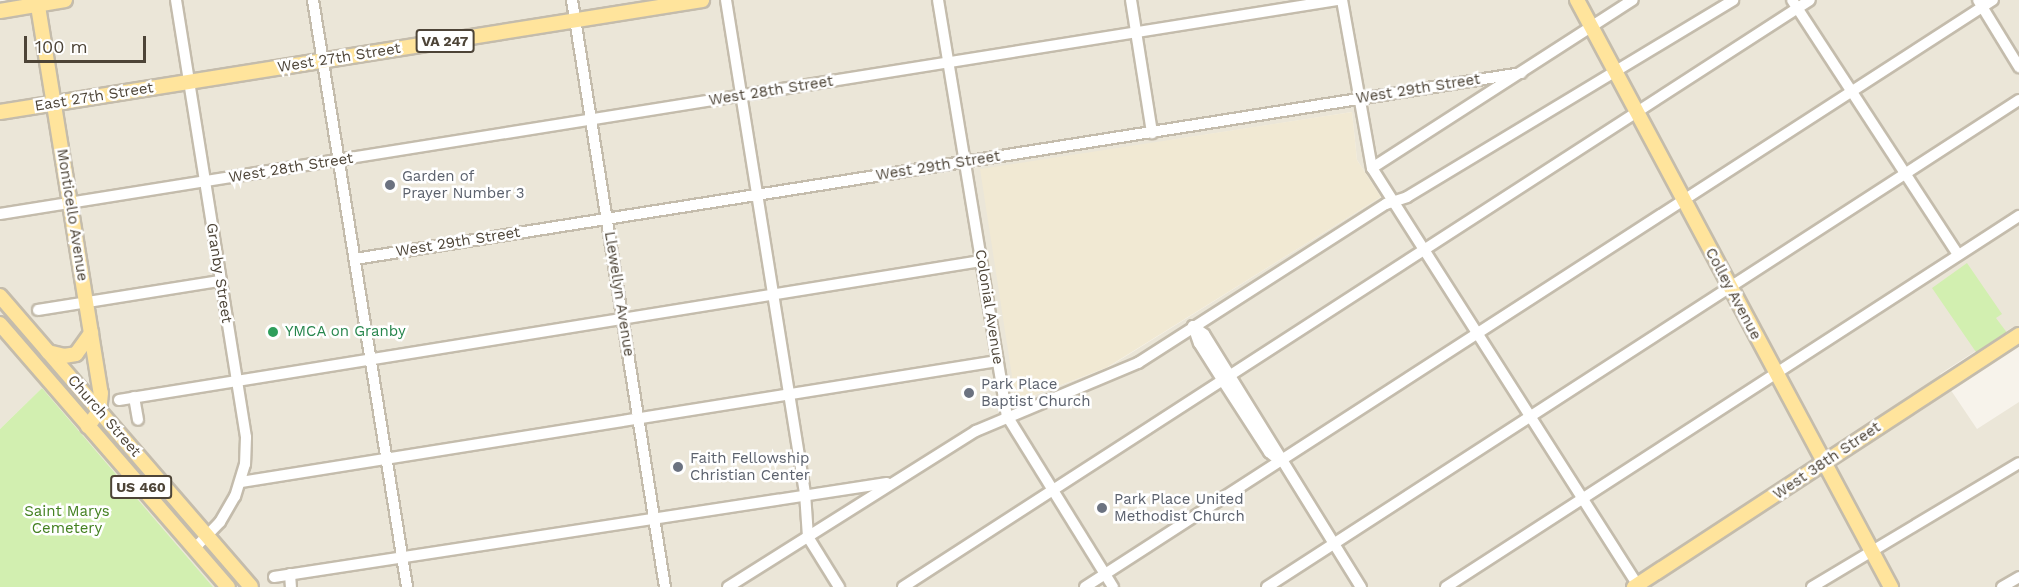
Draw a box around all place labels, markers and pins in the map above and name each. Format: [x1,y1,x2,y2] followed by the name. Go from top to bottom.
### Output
[402,167,525,202] place label: Garden of Prayer Number 3
[383,178,397,192] marker: Garden of Prayer Number 3
[285,323,406,341] place label: YMCA on Granby
[266,325,280,339] marker: YMCA on Granby
[981,375,1091,410] place label: Park Place Baptist Church
[962,386,976,400] marker: Park Place Baptist Church
[690,449,810,484] place label: Faith Fellowship Christian Center
[671,460,685,474] marker: Faith Fellowship Christian Center
[1114,490,1245,525] place label: Park Place United Methodist Church
[1095,501,1109,515] marker: Park Place United Methodist Church

